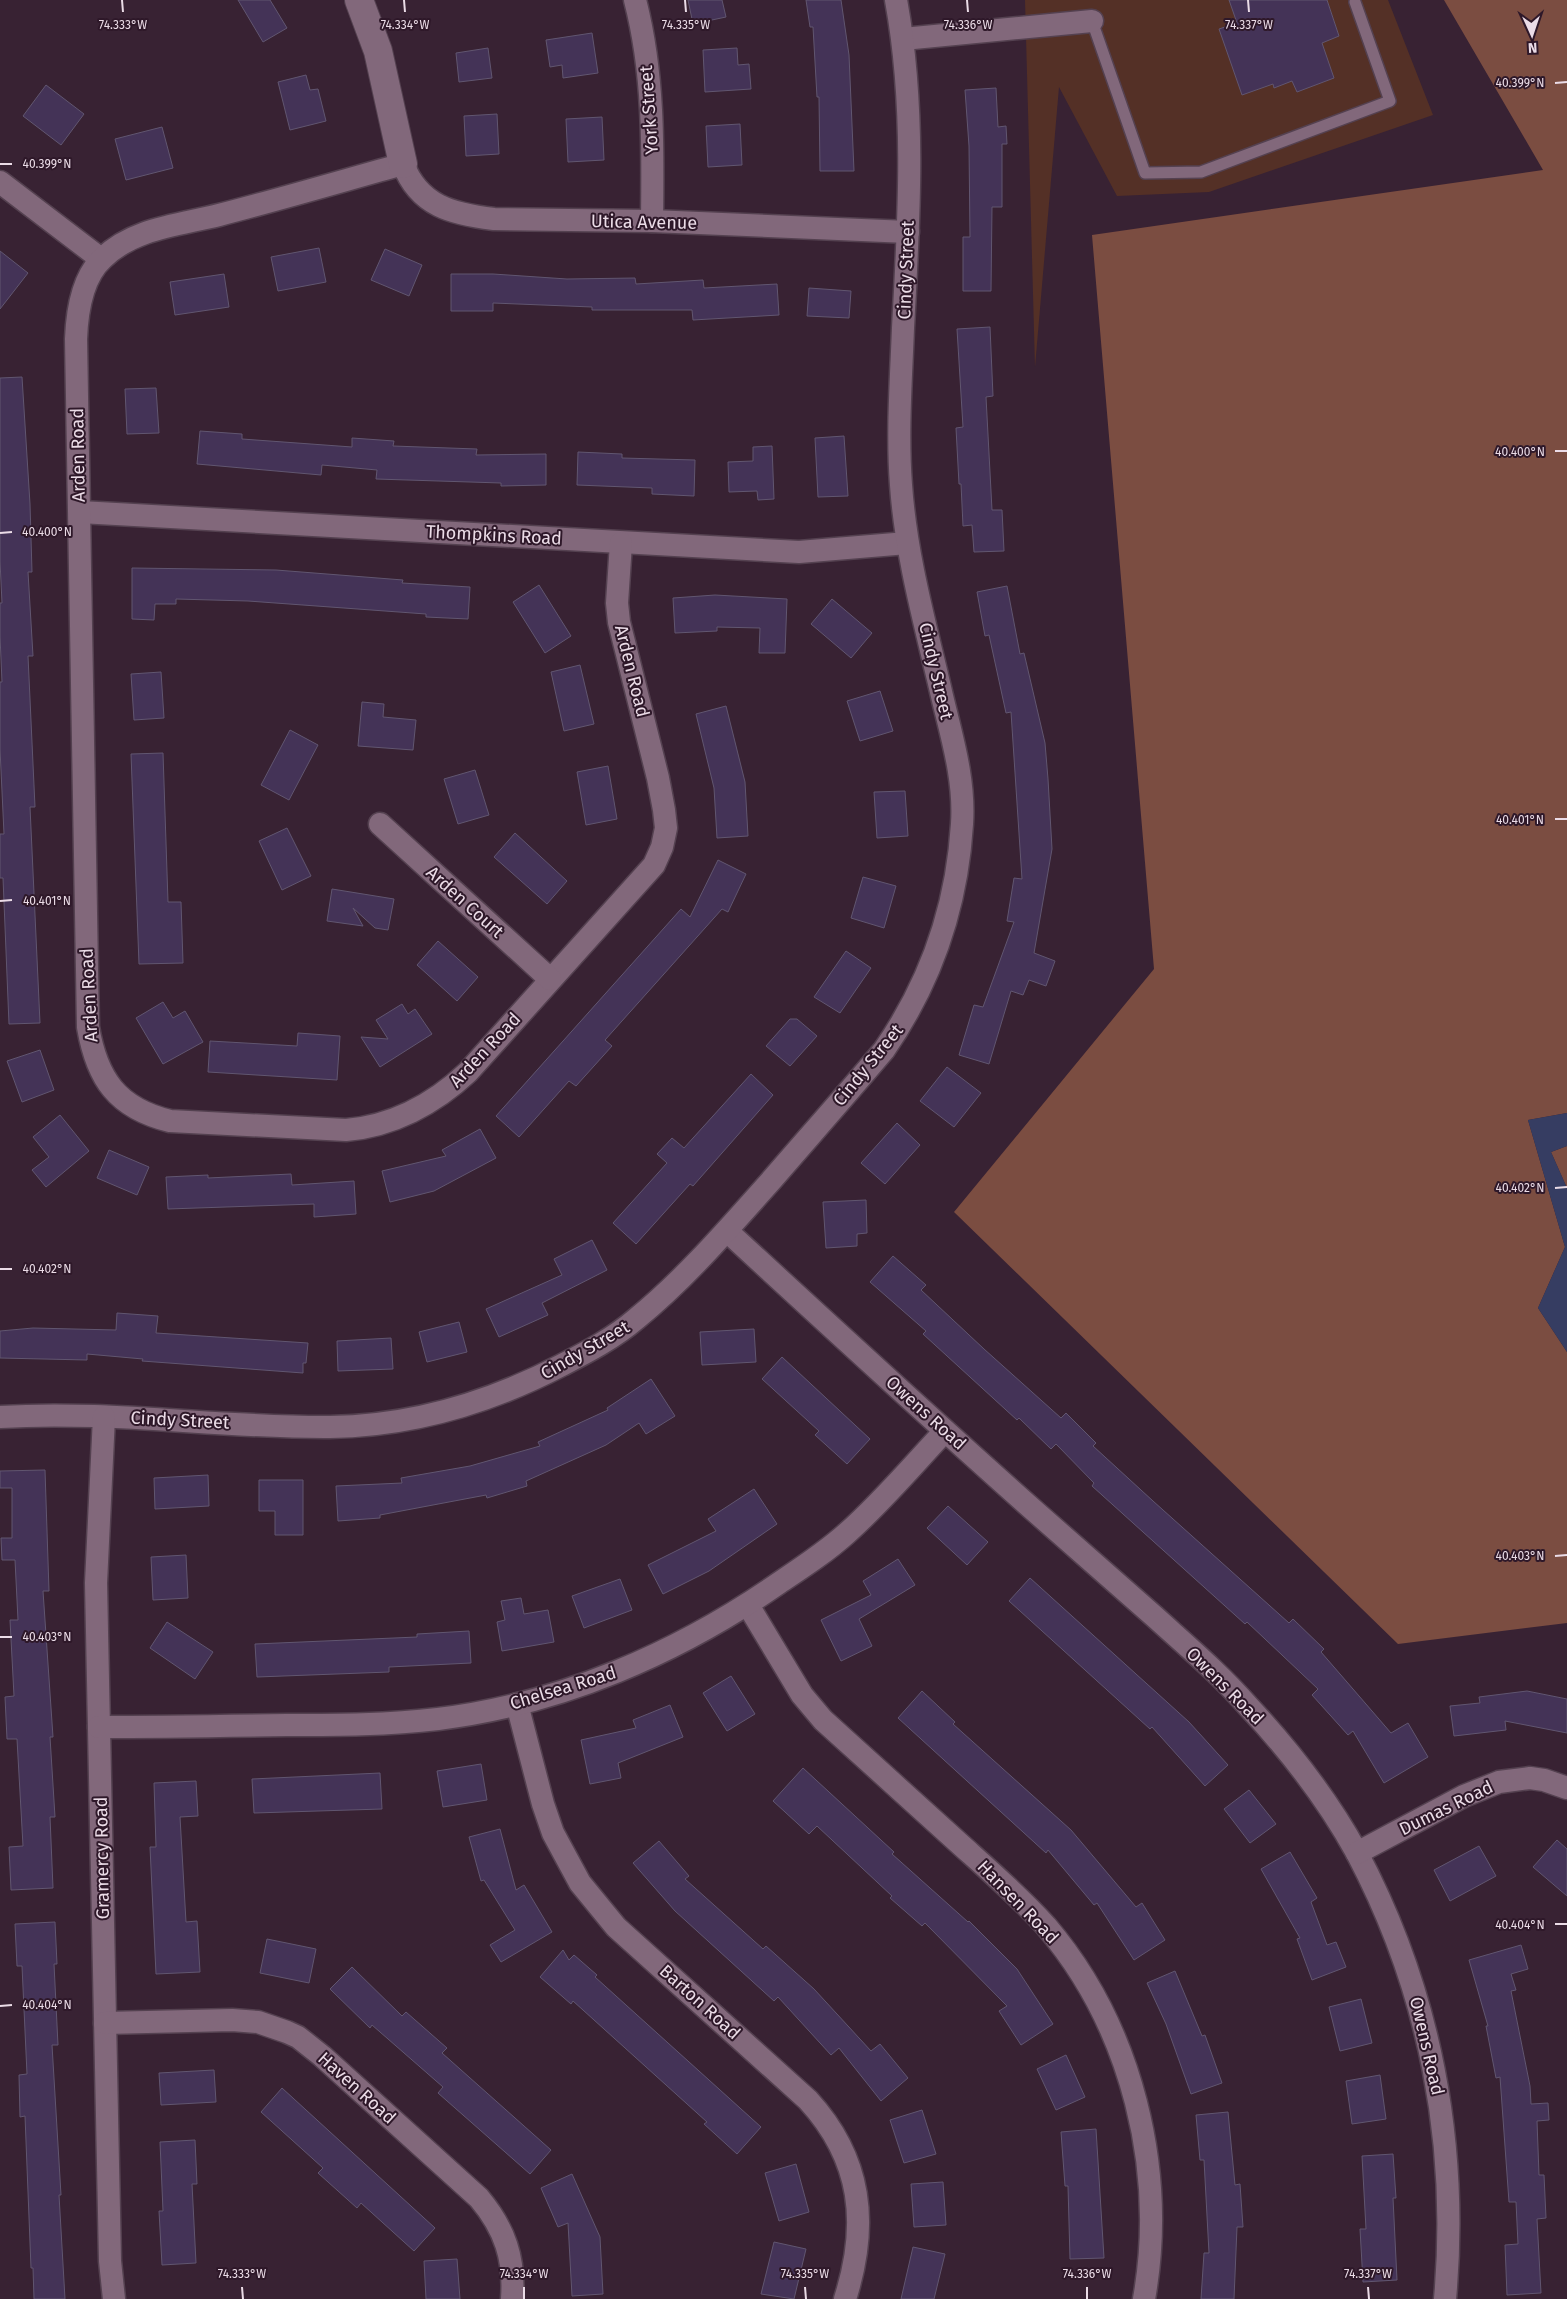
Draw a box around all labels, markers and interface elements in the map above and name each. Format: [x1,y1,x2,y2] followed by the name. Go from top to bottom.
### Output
[1507,10,1557,60] north arrow
[99,18,147,32] text: 74.333°W
[381,18,429,32] text: 74.334°W
[662,18,710,32] text: 74.335°W
[944,18,992,32] text: 74.336°W
[1225,18,1273,32] text: 74.337°W
[1528,39,1538,56] text: N
[635,64,663,155] street label: York Street
[1496,76,1544,90] text: 40.399°N
[23,157,71,171] text: 40.399°N
[591,210,697,234] street label: Utica Avenue
[893,220,919,320] street label: Cindy Street
[66,408,90,502] street label: Arden Road
[1495,445,1545,459] text: 40.400°N
[426,520,562,550] street label: Thompkins Road
[22,525,72,539] text: 40.400°N
[914,620,958,722] street label: Cindy Street
[610,623,654,719] street label: Arden Road
[1496,813,1544,827] text: 40.401°N
[422,861,509,943] street label: Arden Court
[23,894,71,908] text: 40.401°N
[76,947,102,1043] street label: Arden Road
[445,1008,525,1092] street label: Arden Road
[828,1019,908,1110] street label: Cindy Street
[1496,1181,1544,1195] text: 40.402°N
[23,1262,71,1276] text: 40.402°N
[537,1315,634,1384] street label: Cindy Street
[881,1371,971,1455] street label: Owens Road
[130,1406,230,1434] street label: Cindy Street
[1496,1549,1544,1563] text: 40.403°N
[23,1630,71,1644] text: 40.403°N
[1182,1643,1268,1729] street label: Owens Road
[507,1661,619,1715] street label: Chelsea Road
[1395,1776,1497,1840] street label: Dumas Road
[90,1796,114,1920] street label: Gramercy Road
[973,1856,1063,1948] street label: Hansen Road
[1495,1918,1545,1932] text: 40.404°N
[655,1960,745,2044] street label: Barton Road
[1405,1995,1449,2097] street label: Owens Road
[22,1998,72,2012] text: 40.404°N
[314,2047,400,2129] street label: Haven Road
[218,2267,266,2281] text: 74.333°W
[500,2267,548,2281] text: 74.334°W
[781,2267,829,2281] text: 74.335°W
[1063,2267,1111,2281] text: 74.336°W
[1344,2267,1392,2281] text: 74.337°W

